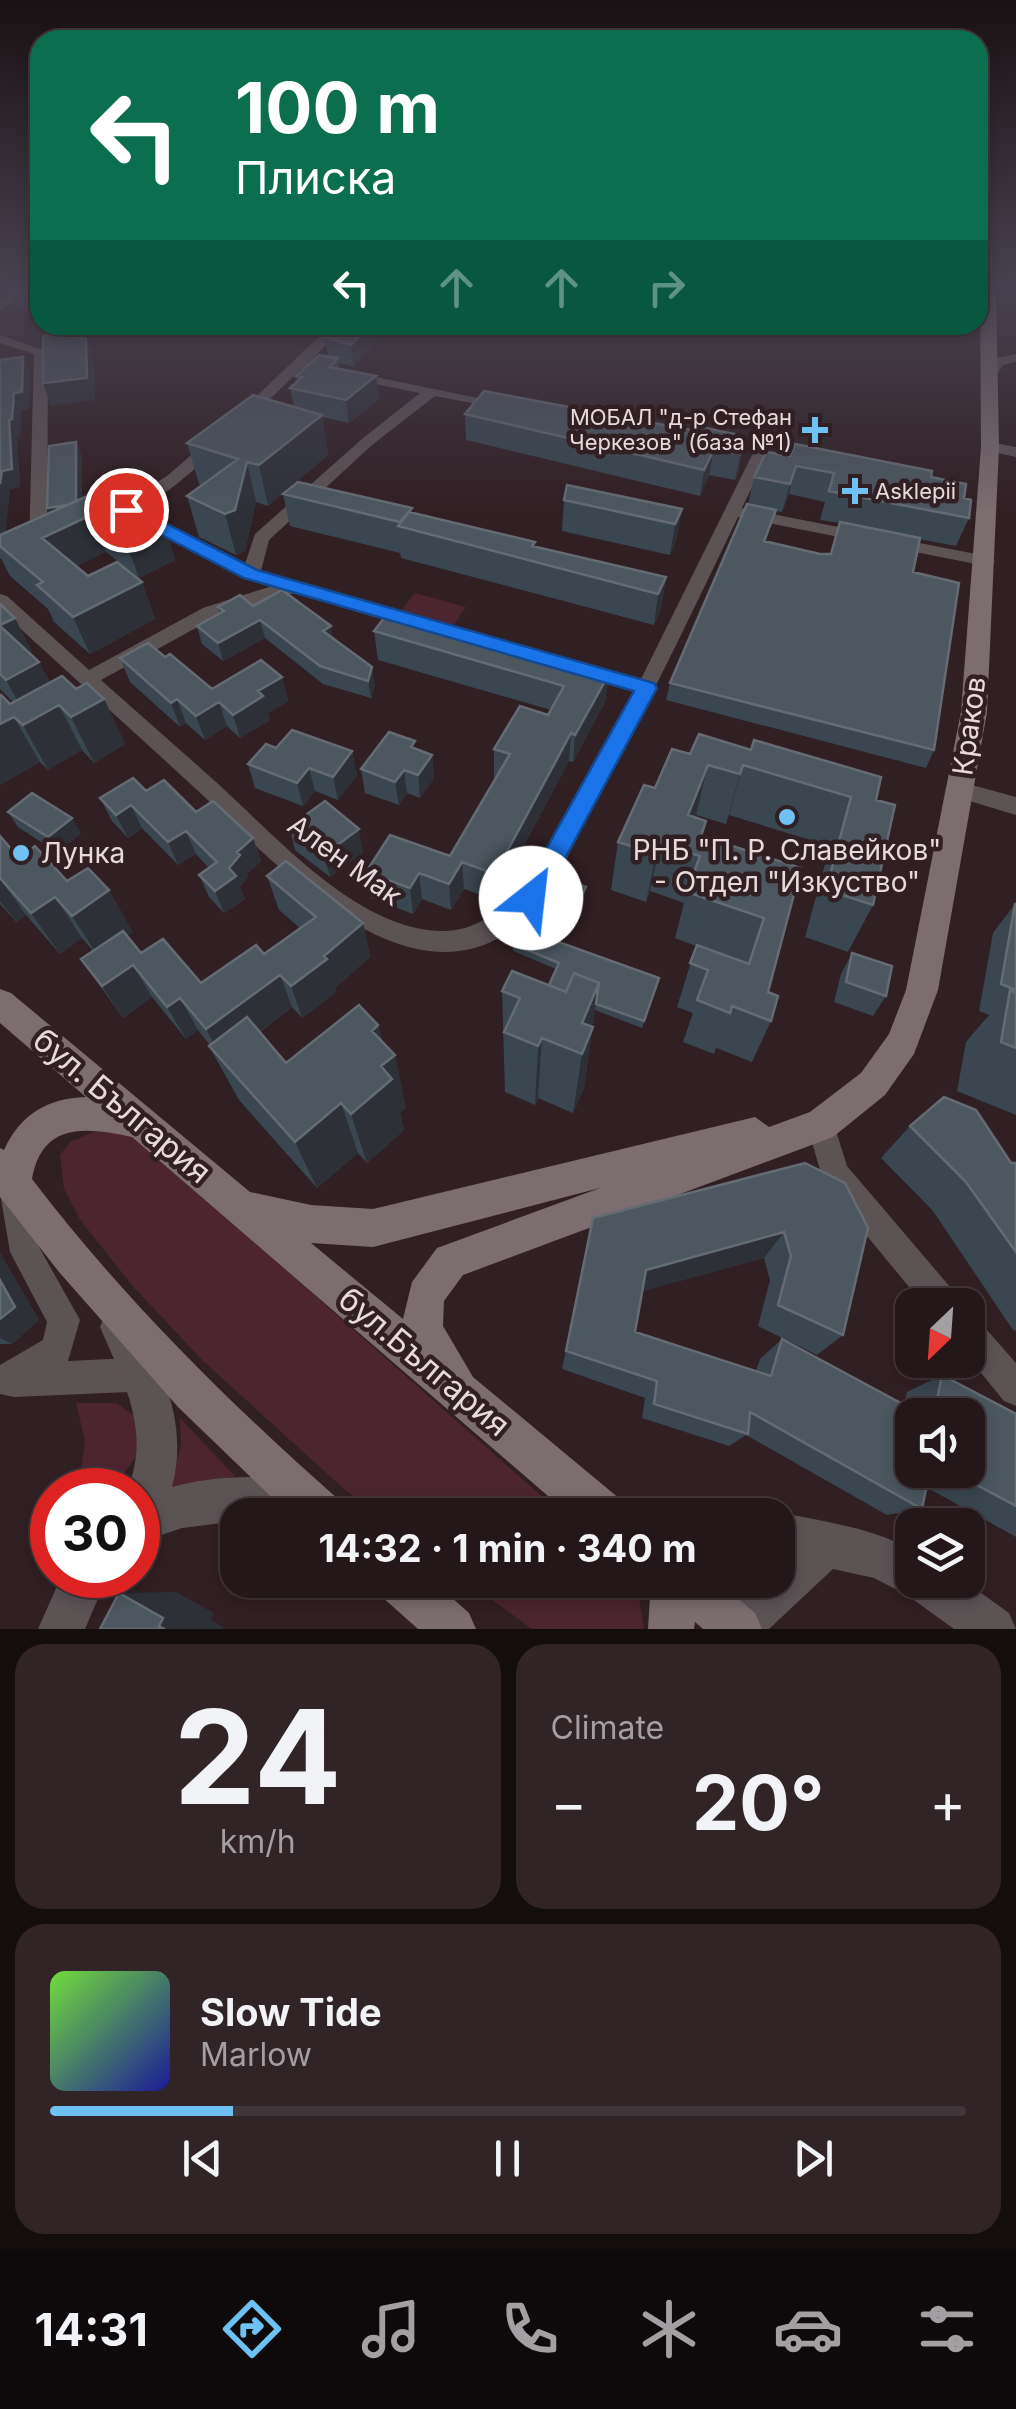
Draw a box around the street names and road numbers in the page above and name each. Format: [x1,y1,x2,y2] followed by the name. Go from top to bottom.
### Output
[945,675,993,777] street label: Краков
[281,807,409,913] street label: Ален Мак
[26,1020,219,1191] street label: бул. България
[331,1279,518,1444] street label: бул.България

